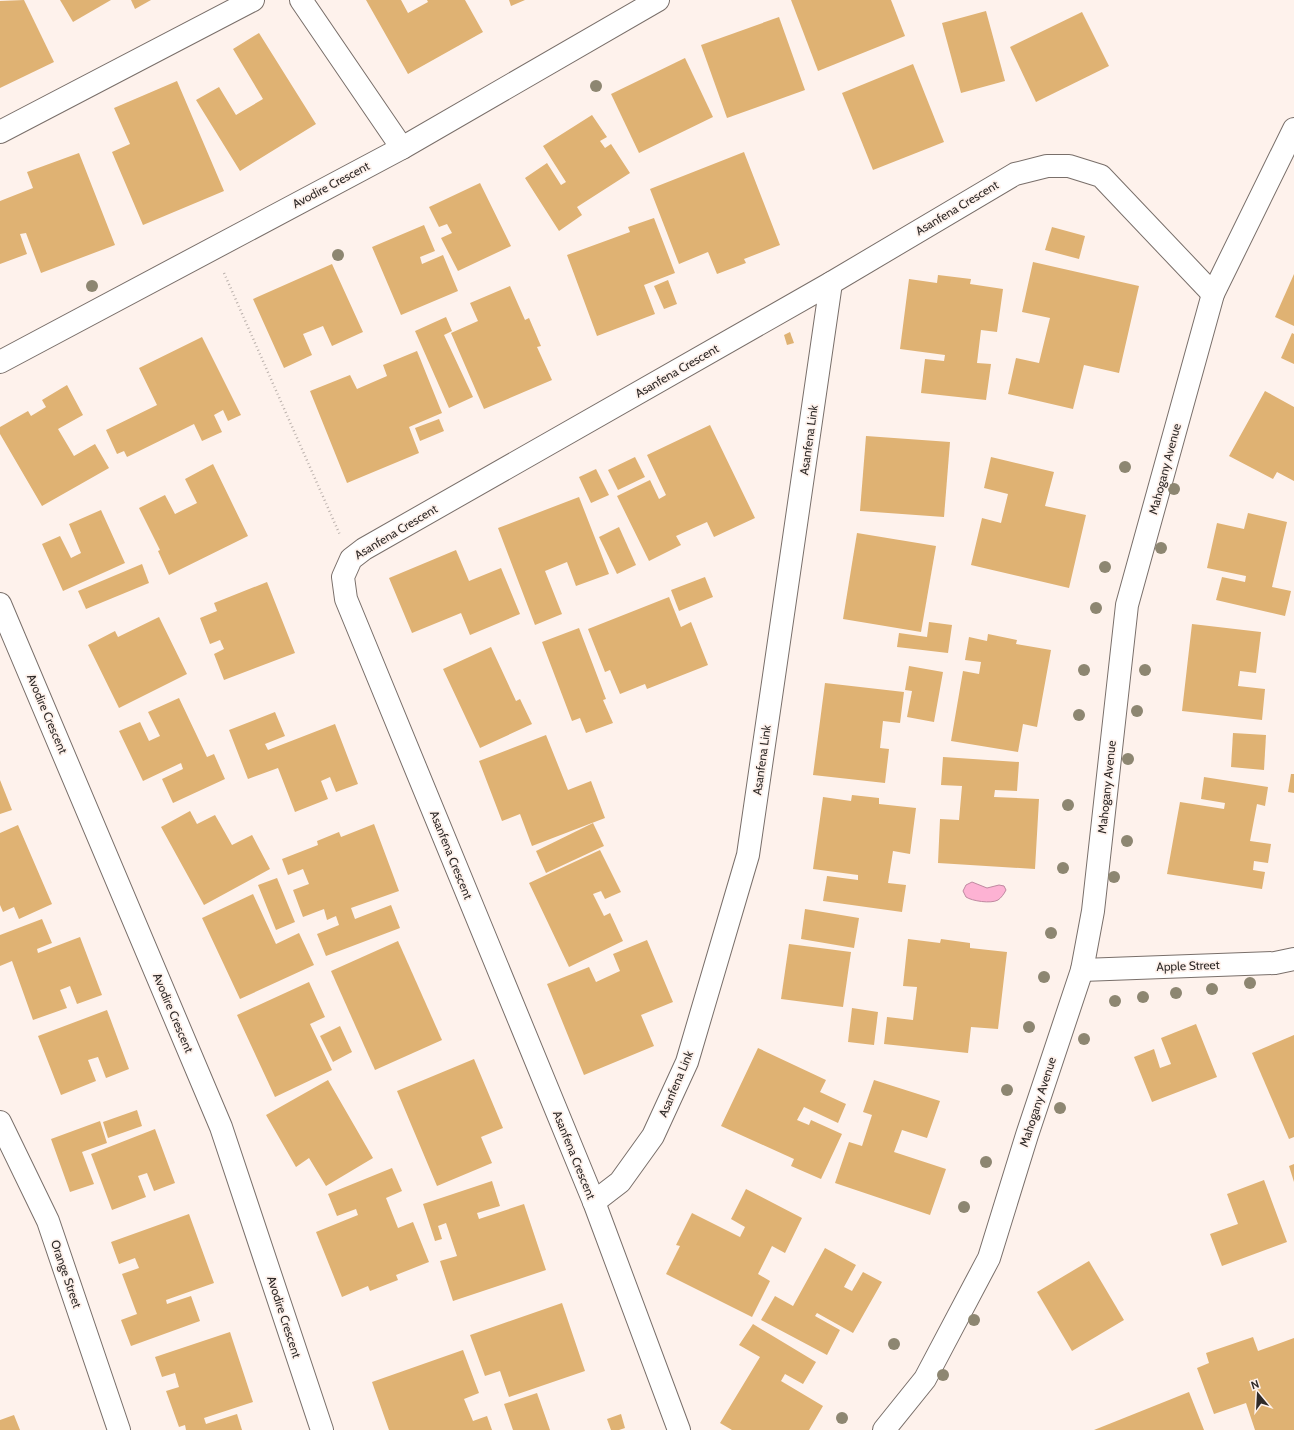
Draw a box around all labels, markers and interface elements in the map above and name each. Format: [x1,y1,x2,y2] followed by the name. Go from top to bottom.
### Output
[290,158,372,211] street label: Avodire Crescent
[913,177,1001,238] street label: Asanfena Crescent
[632,341,721,401] street label: Asanfena Crescent
[796,403,821,476] street label: Asanfena Link
[1145,422,1184,516] street label: Mahogany Avenue
[352,501,440,562] street label: Asanfena Crescent
[24,672,71,756] street label: Avodire Crescent
[749,723,774,796] street label: Asanfena Link
[1094,740,1119,834] street label: Mahogany Avenue
[427,808,476,901] street label: Asanfena Crescent
[1156,957,1220,974] street label: Apple Street
[150,971,197,1055] street label: Avodire Crescent
[655,1048,696,1119] street label: Asanfena Link
[1016,1055,1059,1149] street label: Mahogany Avenue
[550,1108,599,1201] street label: Asanfena Crescent
[48,1238,85,1310] street label: Orange Street
[264,1274,305,1360] street label: Avodire Crescent
[1238,1374,1278,1414] north arrow
[1249,1377,1261,1392] text: N

